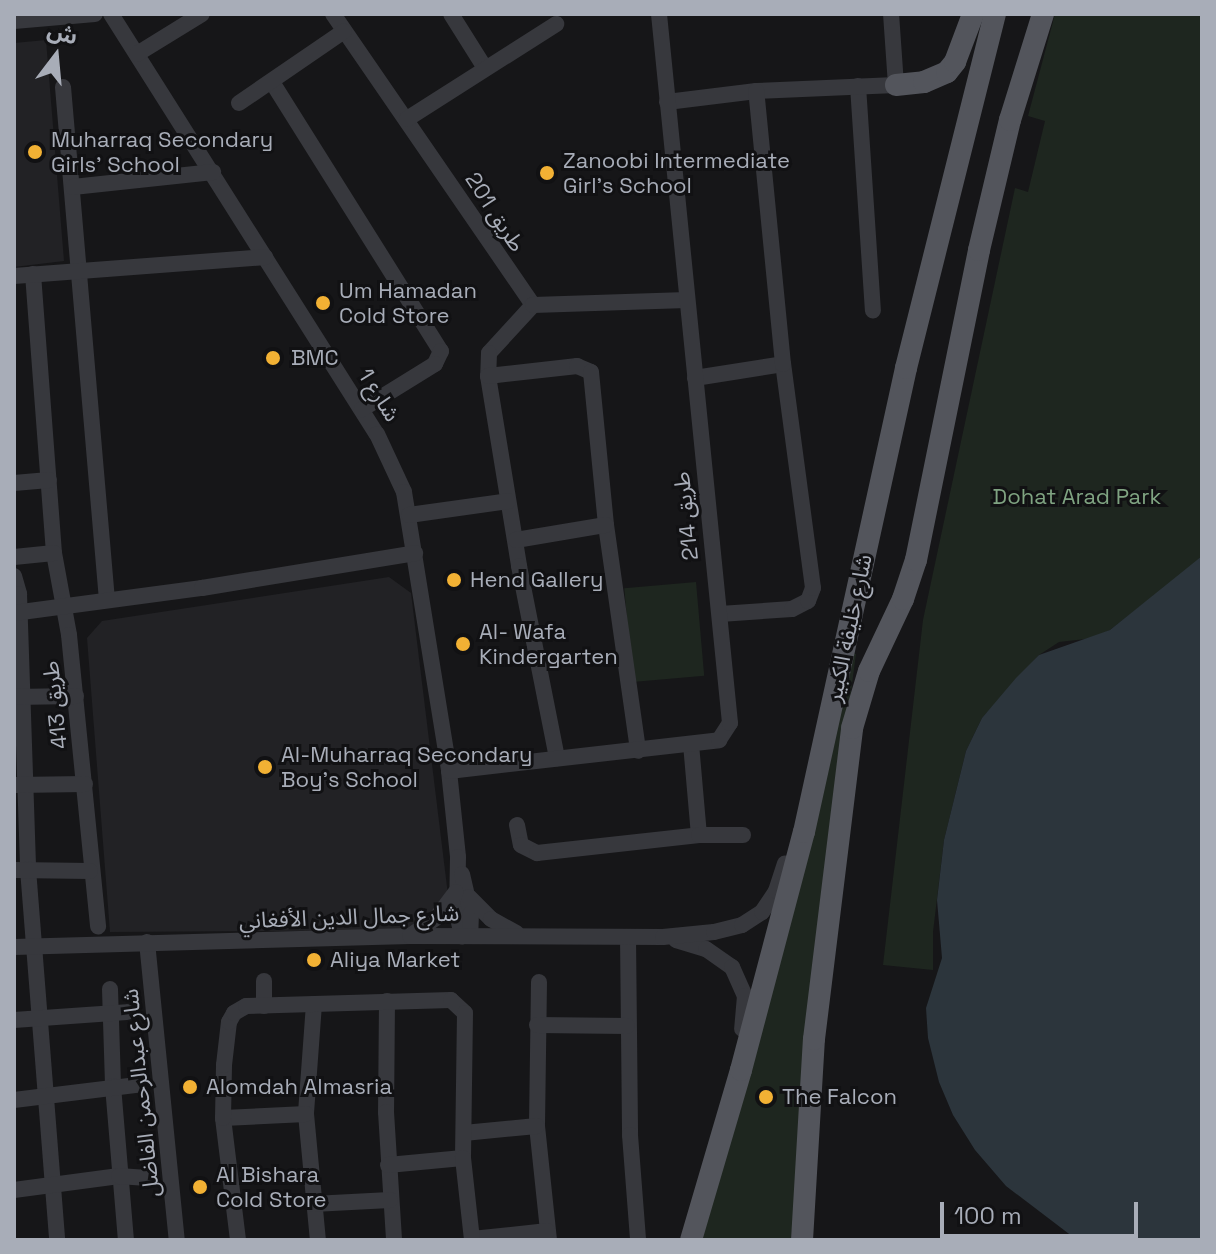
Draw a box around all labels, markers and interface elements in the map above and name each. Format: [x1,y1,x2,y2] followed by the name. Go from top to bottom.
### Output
[44,15,81,51] text: ش
[16,16,96,96] north arrow
[51,126,273,178] place label: Muharraq Secondary Girls' School
[26,143,44,161] marker: Muharraq Secondary Girls' School
[563,147,790,198] place label: Zanoobi Intermediate Girl's School
[538,164,556,182] marker: Zanoobi Intermediate Girl's School
[460,167,530,257] street label: طريق 201
[339,277,477,328] place label: Um Hamadan Cold Store
[314,294,332,312] marker: Um Hamadan Cold Store
[291,345,339,371] place label: BMC
[262,347,284,369] marker: BMC
[353,364,405,426] street label: شارع 1
[668,470,704,562] street label: طريق 214
[992,484,1162,510] park label: Dohat Arad Park
[820,552,878,704] street label: شارع خليفة الكبير
[470,567,603,593] place label: Hend Gallery
[445,571,463,589] marker: Hend Gallery
[479,618,618,670] place label: Al- Wafa Kindergarten
[454,635,472,653] marker: Al- Wafa Kindergarten
[37,660,73,750] street label: طريق 413
[281,741,533,792] place label: Al-Muharraq Secondary Boy's School
[256,758,274,776] marker: Al-Muharraq Secondary Boy's School
[238,900,460,934] street label: شارع جمال الدين الأفغاني
[330,947,460,973] place label: Aliya Market
[305,951,323,969] marker: Aliya Market
[117,988,165,1198] street label: شارع عبدالرحمن الفاضل
[206,1074,392,1100] place label: Alomdah Almasria
[181,1078,199,1096] marker: Alomdah Almasria
[782,1084,897,1110] place label: The Falcon
[757,1088,775,1106] marker: The Falcon
[216,1161,327,1212] place label: Al Bishara Cold Store
[191,1178,209,1196] marker: Al Bishara Cold Store
[944,1186,1142,1236] scale bar
[954,1200,1022,1231] text: 100 m

